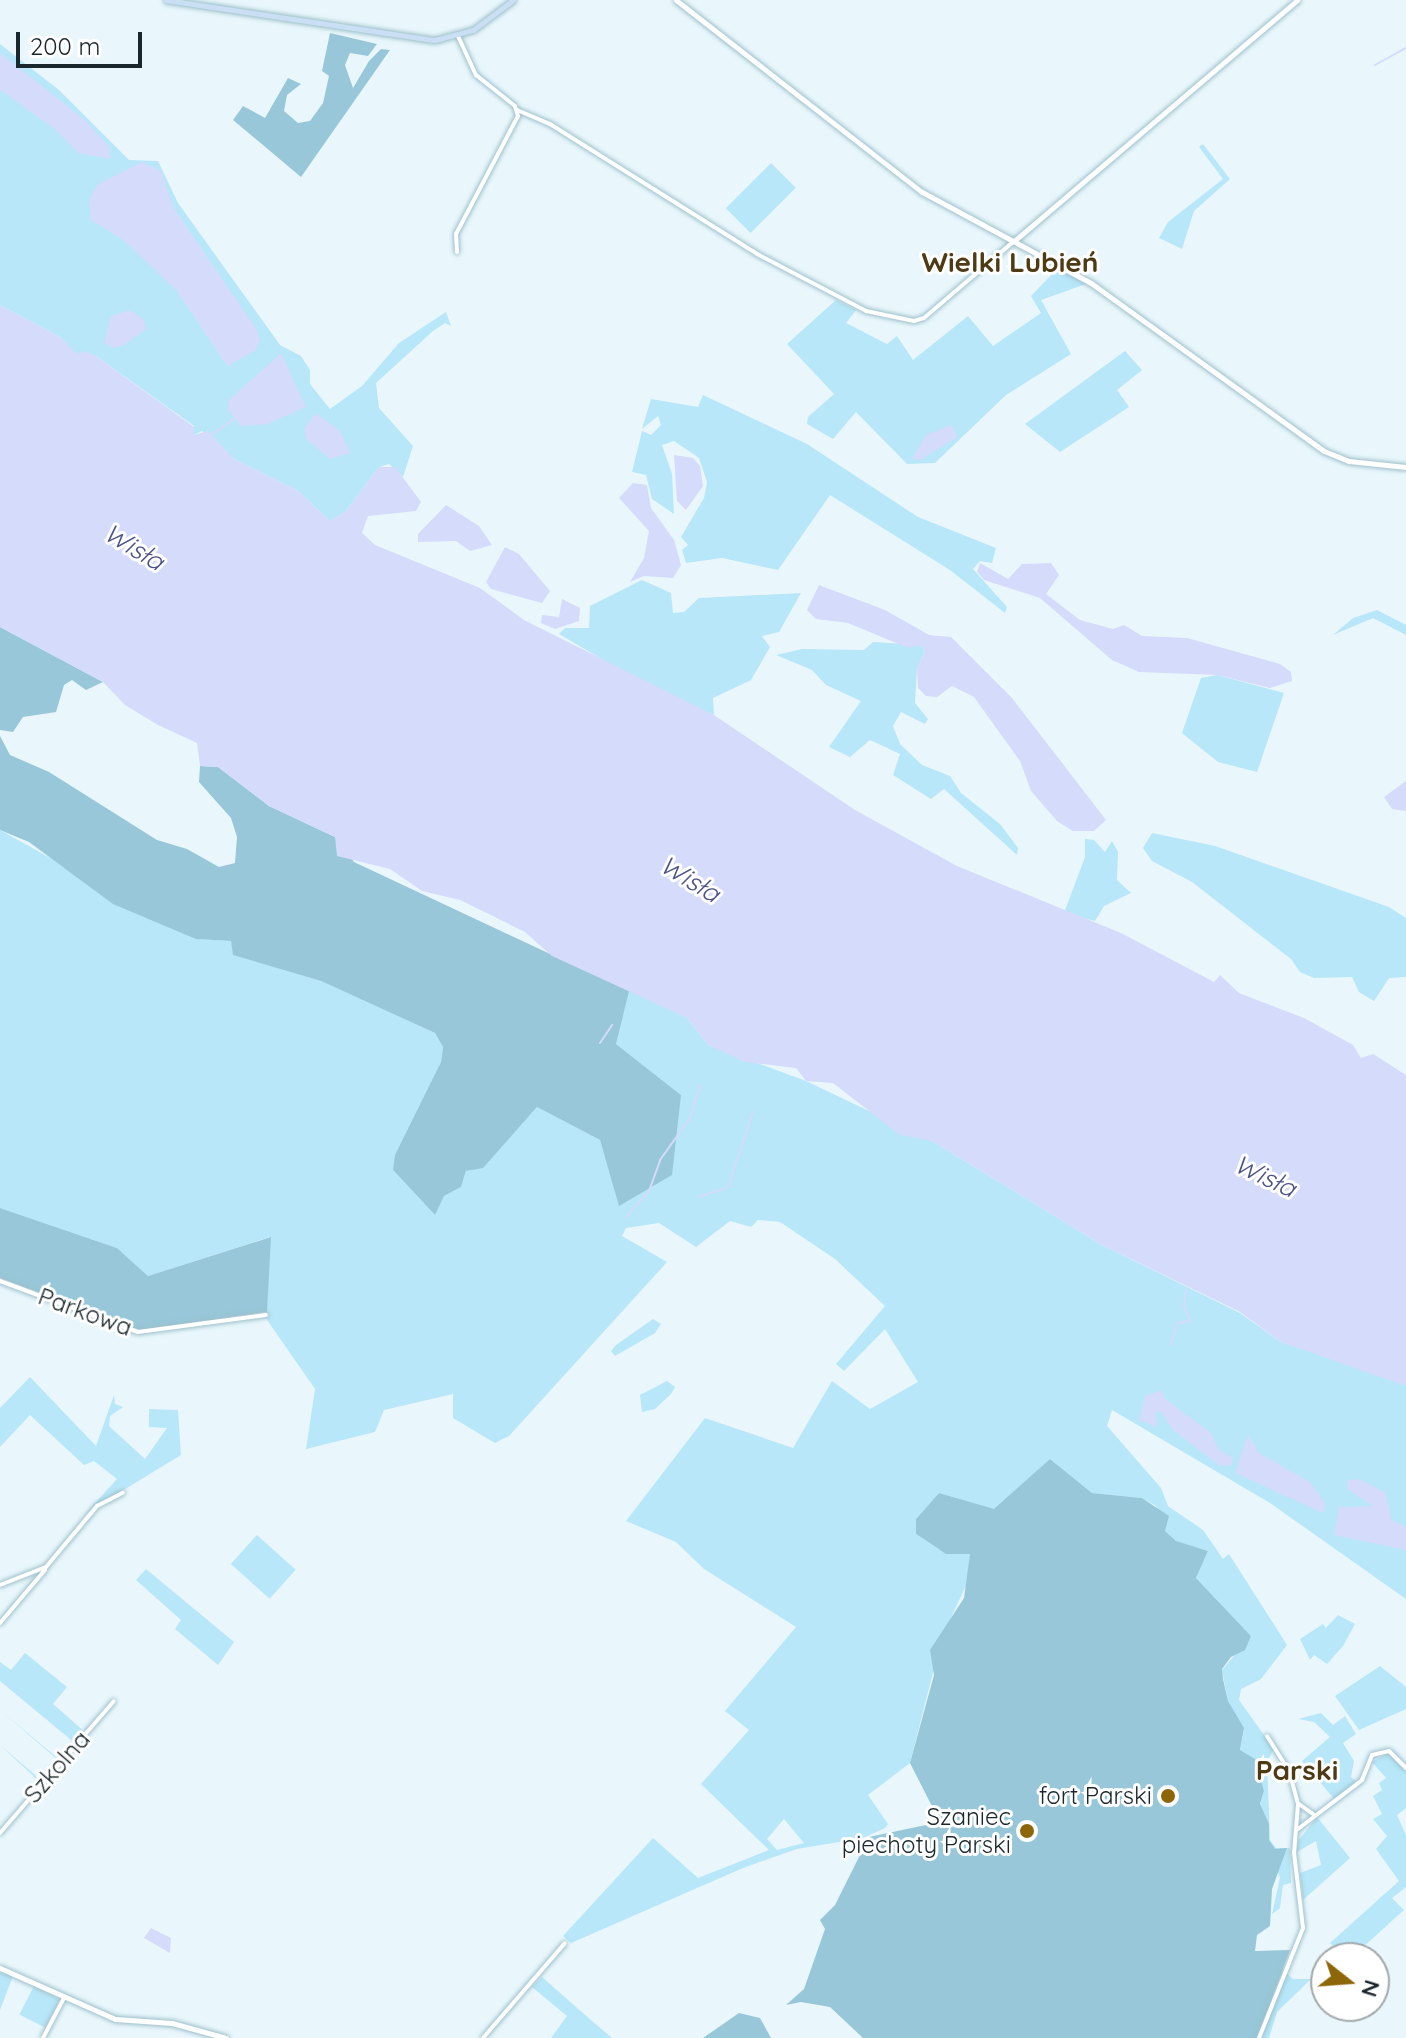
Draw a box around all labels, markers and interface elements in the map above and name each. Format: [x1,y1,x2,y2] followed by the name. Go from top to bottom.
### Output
[20,16,146,66] scale bar
[30,31,100,61] text: 200 m
[921,245,1099,279] district label: Wielki Lubień
[98,517,170,577] water label: Wisła
[654,849,726,909] water label: Wisła
[1229,1148,1301,1204] water label: Wisła
[34,1282,136,1342] street label: Parkowa
[18,1725,96,1809] street label: Szkolna
[1256,1753,1338,1787] district label: Parski
[1039,1782,1152,1810] place label: fort Parski
[1159,1787,1177,1805] marker: fort Parski
[842,1803,1011,1859] place label: Szaniec piechoty Parski
[1018,1822,1036,1840] marker: Szaniec piechoty Parski
[1310,1942,1390,2022] north arrow
[1355,1977,1387,2000] text: N

